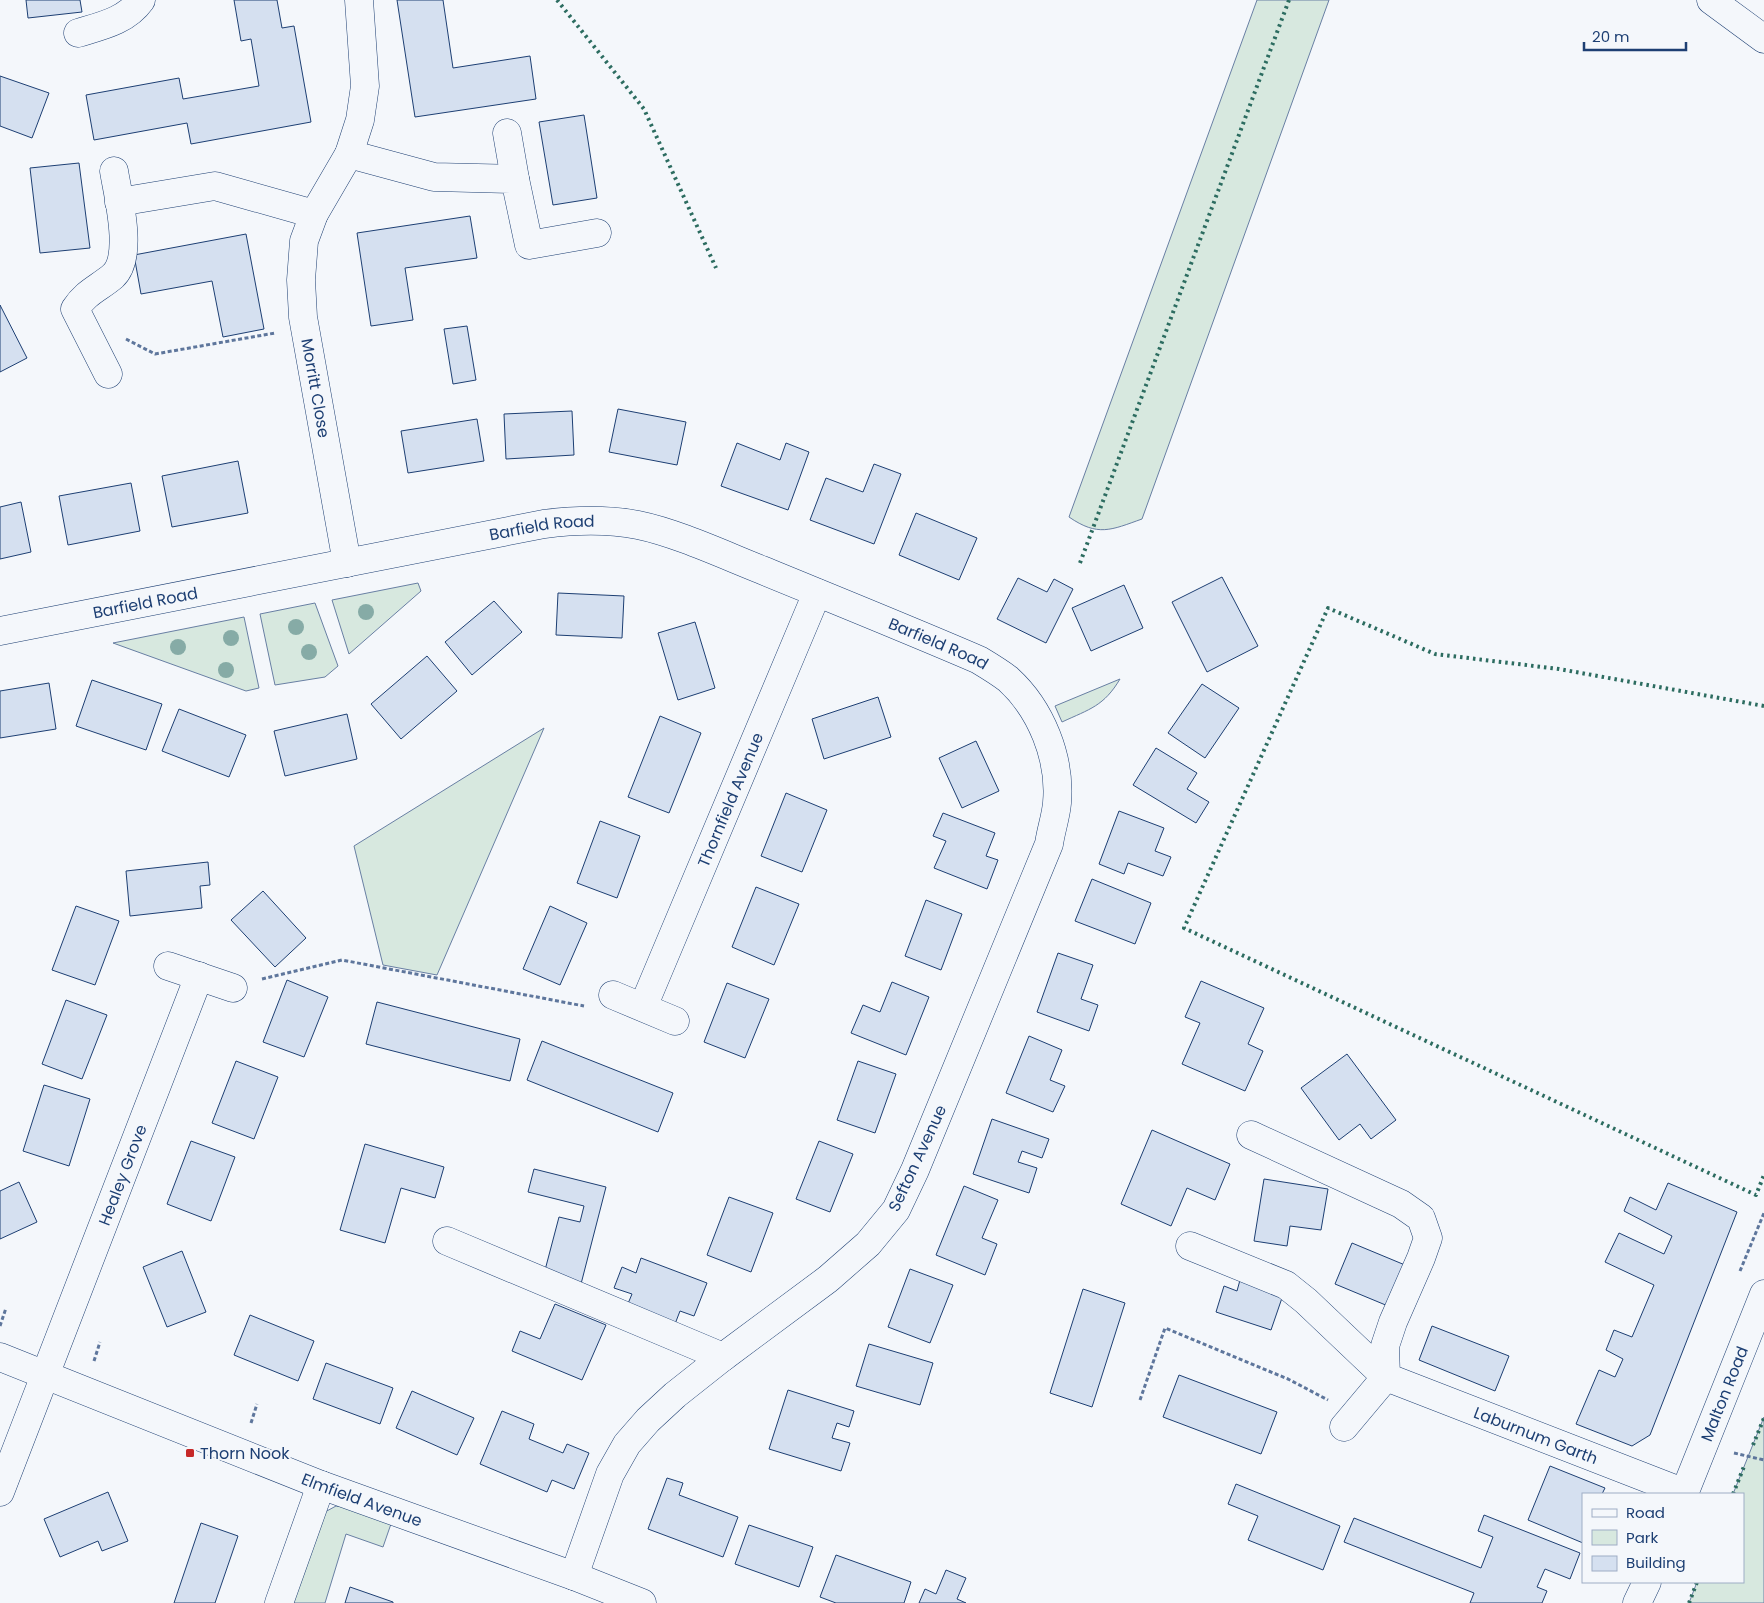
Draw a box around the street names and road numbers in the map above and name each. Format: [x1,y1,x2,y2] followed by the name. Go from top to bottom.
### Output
[295,337,336,440] street label: Morritt Close
[487,510,595,547] street label: Barfield Road
[91,581,200,624] street label: Barfield Road
[885,612,993,675] street label: Barfield Road
[692,729,769,870] street label: Thornfield Avenue
[883,1101,952,1215] street label: Sefton Avenue
[93,1121,153,1229] street label: Healey Grove
[1695,1343,1754,1445] street label: Malton Road
[1470,1401,1601,1470] street label: Laburnum Garth
[298,1467,425,1532] street label: Elmfield Avenue

